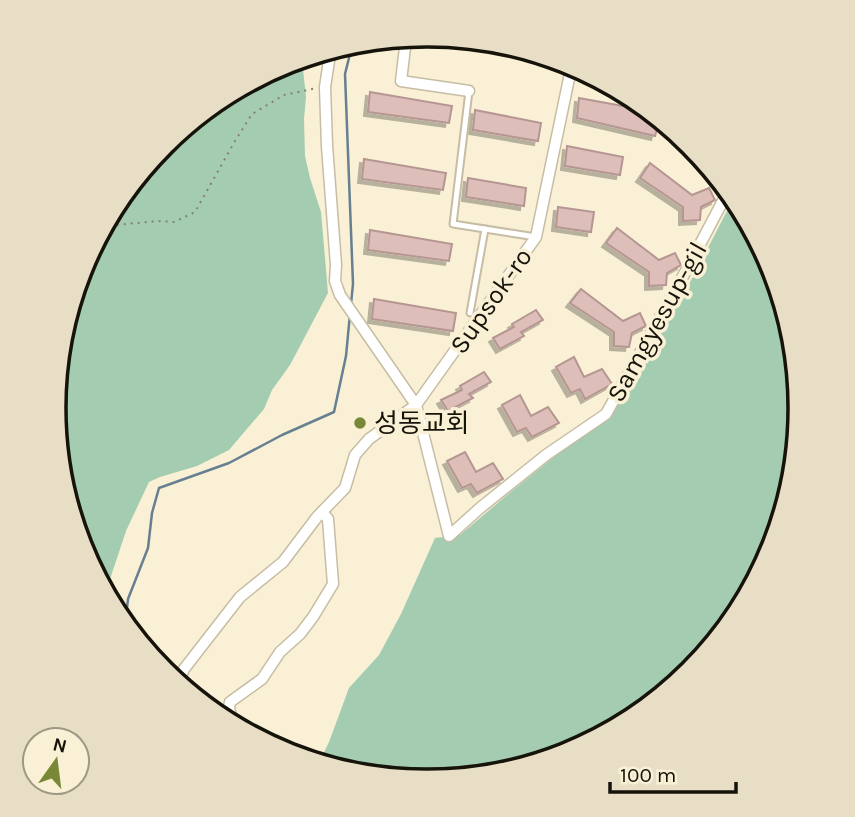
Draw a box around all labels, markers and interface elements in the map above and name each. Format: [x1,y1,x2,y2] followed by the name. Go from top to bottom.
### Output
[600,237,714,407] street label: Samgyesup-gil
[443,242,539,360] street label: Supsok-ro
[374,408,470,439] place label: 성동교회
[352,415,368,431] marker: 성동교회
[21,726,91,796] north arrow
[51,733,69,758] text: N
[610,750,736,794] scale bar
[620,763,677,787] text: 100 m

